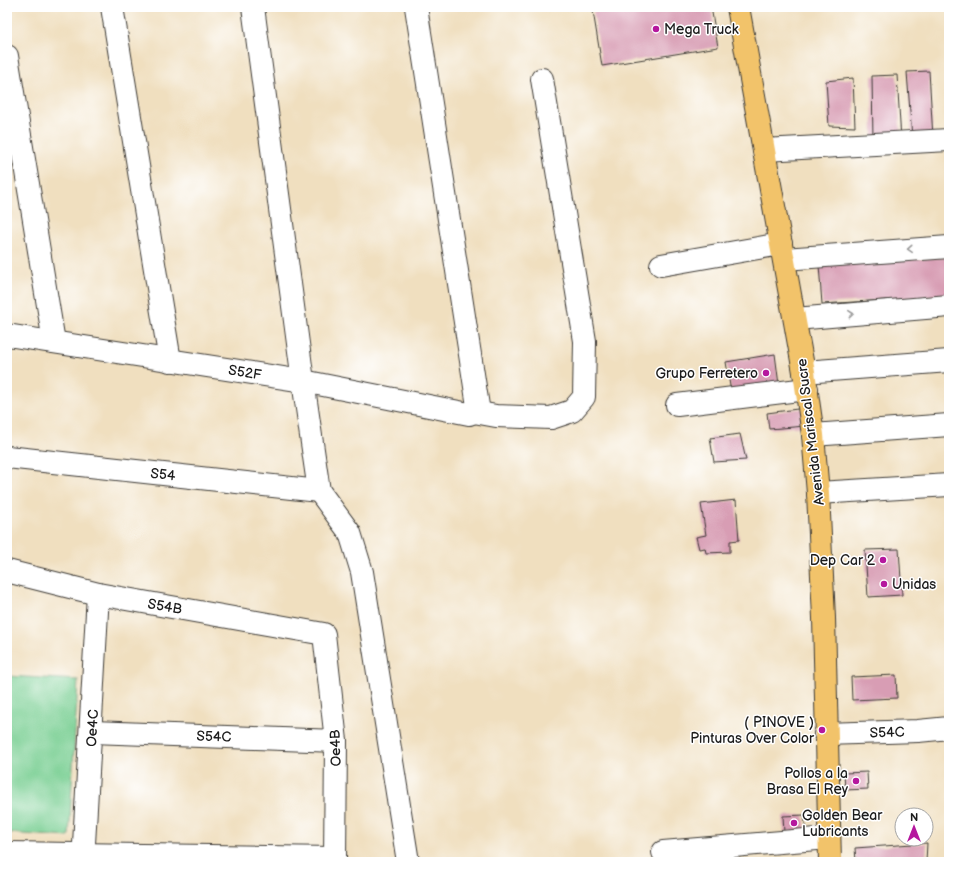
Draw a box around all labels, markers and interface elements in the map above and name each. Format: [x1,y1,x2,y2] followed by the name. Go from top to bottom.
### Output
[664,21,739,38] place label: Mega Truck
[651,24,661,34] marker: Mega Truck
[907,245,913,254] one-way arrow
[848,310,855,319] one-way arrow
[793,357,828,506] street label: Avenida Mariscal Sucre
[227,362,263,384] street label: S52F
[656,365,758,382] place label: Grupo Ferretero
[761,368,771,378] marker: Grupo Ferretero
[150,465,177,484] street label: S54
[810,552,876,569] place label: Dep Car 2
[878,555,888,565] marker: Dep Car 2
[892,576,936,593] place label: Unidas
[879,579,889,589] marker: Unidas
[146,595,184,618] street label: S54B
[83,709,102,747] street label: Oe4C
[690,714,815,747] place label: ( PINOVE ) Pinturas Over Color
[869,723,905,742] street label: S54C
[817,725,827,735] marker: ( PINOVE ) Pinturas Over Color
[196,727,232,746] street label: S54C
[326,729,345,767] street label: Oe4B
[767,765,849,798] place label: Pollos a la Brasa El Rey
[851,776,861,786] marker: Pollos a la Brasa El Rey
[802,807,883,840] place label: Golden Bear Lubricants
[894,807,934,847] north arrow
[910,811,918,824] text: N
[789,818,799,828] marker: Golden Bear Lubricants

